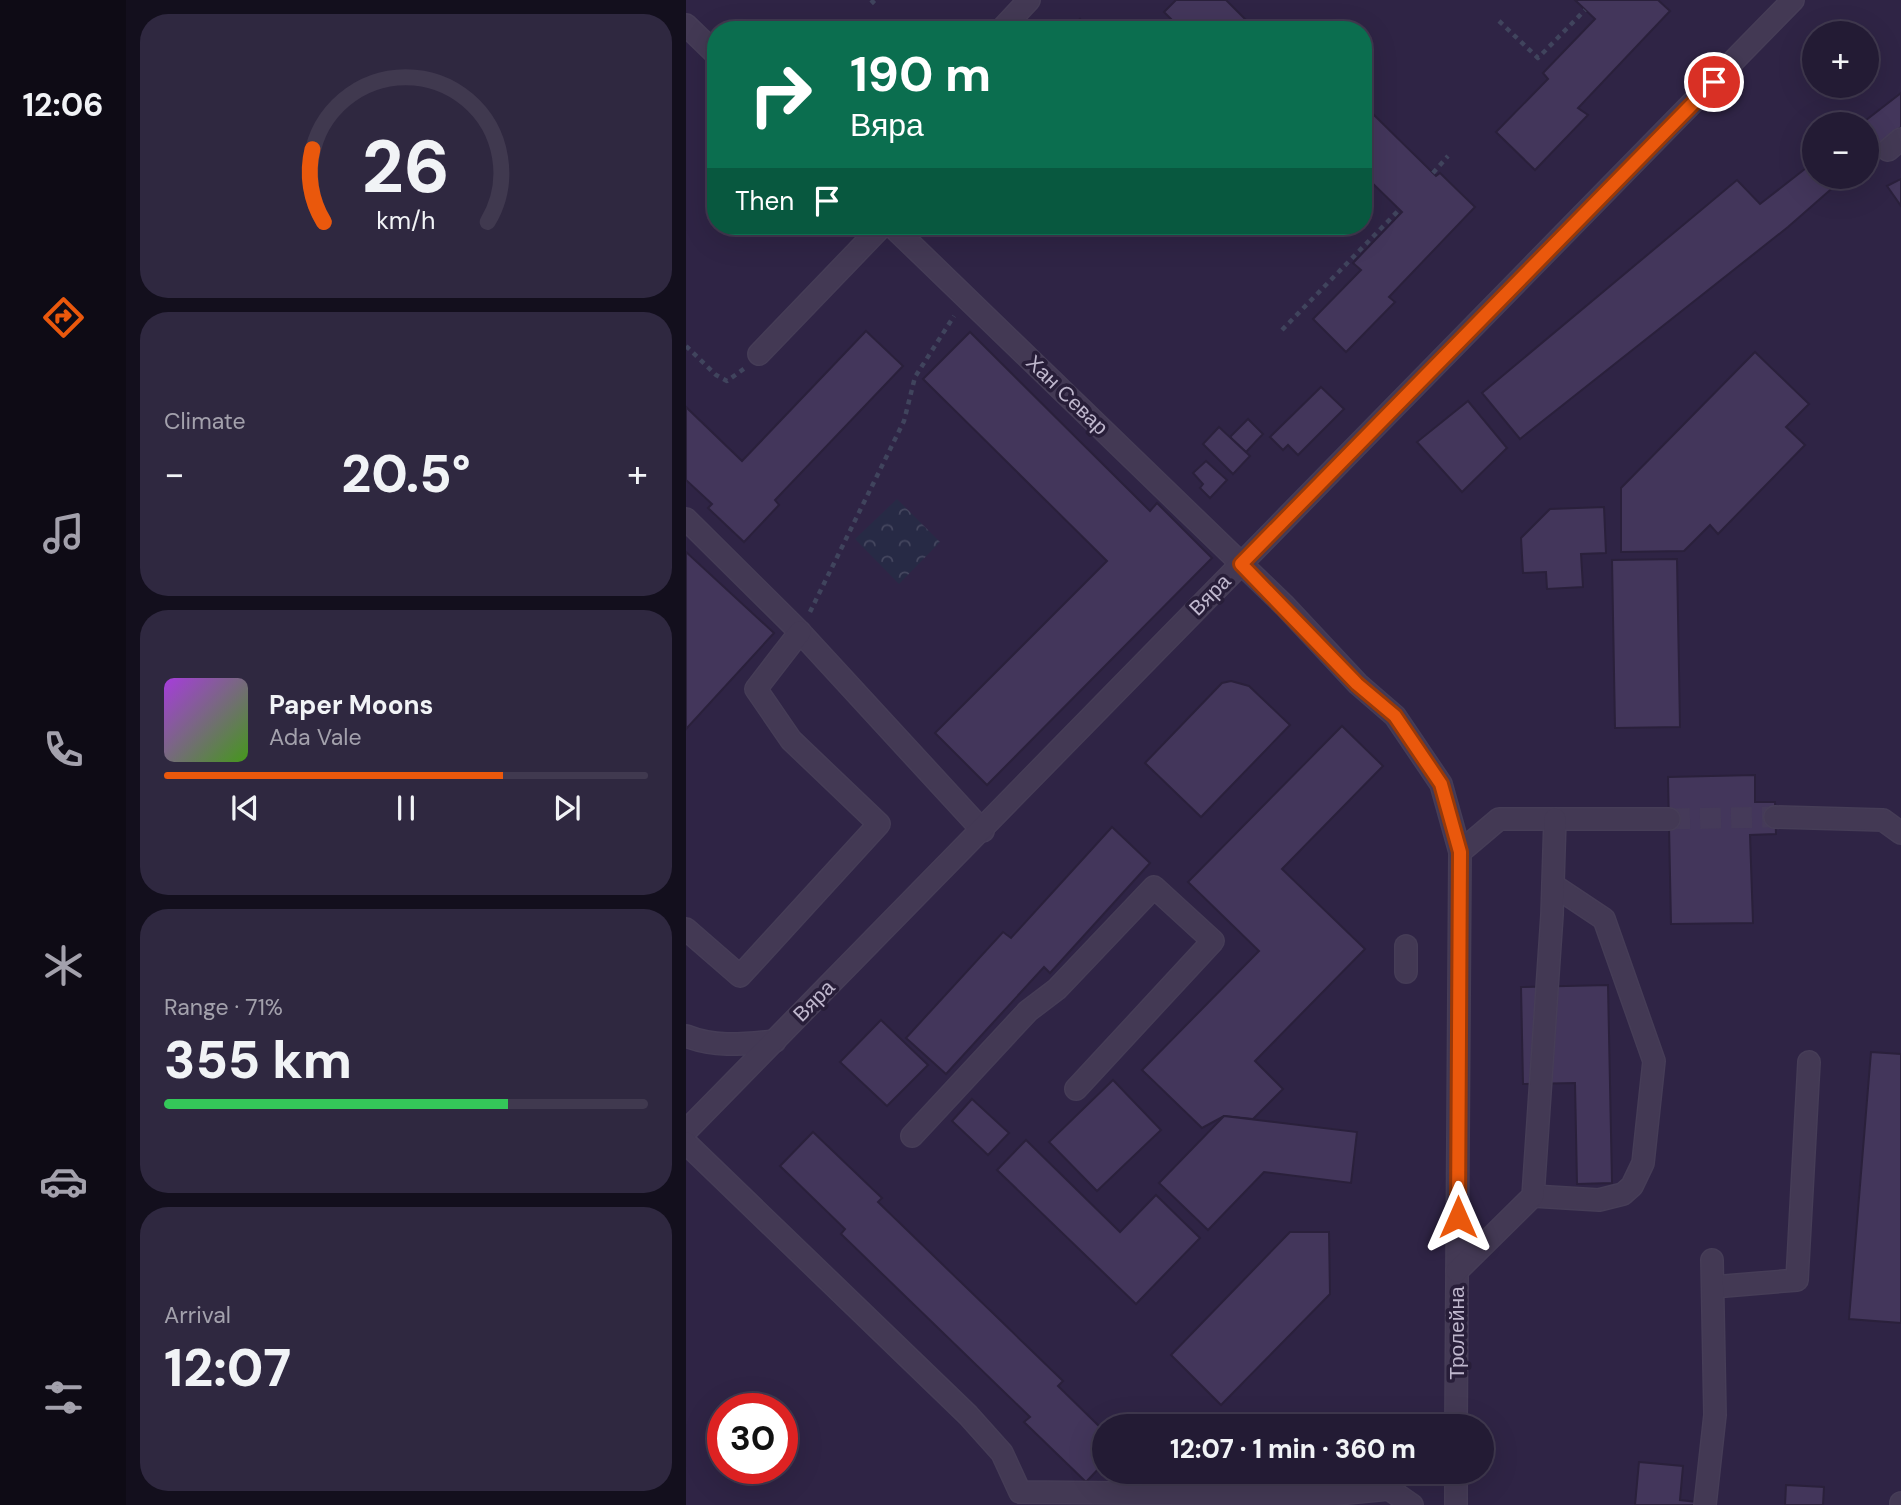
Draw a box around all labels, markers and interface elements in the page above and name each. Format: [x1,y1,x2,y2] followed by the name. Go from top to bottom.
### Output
[1802,21,1879,189] map controls
[1802,21,1879,98] button: +
[850,42,991,106] text: 190 m
[735,49,826,140] icon: right
[1684,52,1744,112] pin
[1695,63,1733,101] icon: arrive
[22,84,104,126] text: 12:06
[850,104,924,146] text: Вяра
[1802,112,1879,189] button: −
[362,120,450,215] text: 26
[808,182,846,220] icon: arrive
[735,184,794,218] text: Then
[376,204,436,237] text: km/h
[39,293,88,342] icon: directions
[1020,349,1114,441] street label: Хан Севар
[164,406,246,436] text: Climate
[341,440,471,508] text: 20.5°
[164,449,185,499] text: −
[627,449,648,499] text: +
[39,509,88,558] icon: music
[1183,568,1237,622] street label: Вяра
[269,688,433,722] text: Paper Moons
[269,722,362,752] text: Ada Vale
[39,725,88,774] icon: phone
[226,789,264,827] icon: previous
[387,789,425,827] icon: pause
[548,789,586,827] icon: next
[39,941,88,990] icon: climate
[787,974,841,1028] street label: Вяра
[164,992,283,1022] text: Range · 71%
[164,1026,352,1094] text: 355 km
[39,1157,88,1206] icon: car
[1421,1180,1495,1254] position arrow
[1443,1286,1471,1380] street label: Тролейна
[164,1300,231,1330] text: Arrival
[164,1334,291,1402] text: 12:07
[39,1373,88,1422] icon: filters
[707,1393,798,1484] speed limit sign: 30
[1170,1432,1416,1466] text: 12:07 · 1 min · 360 m

